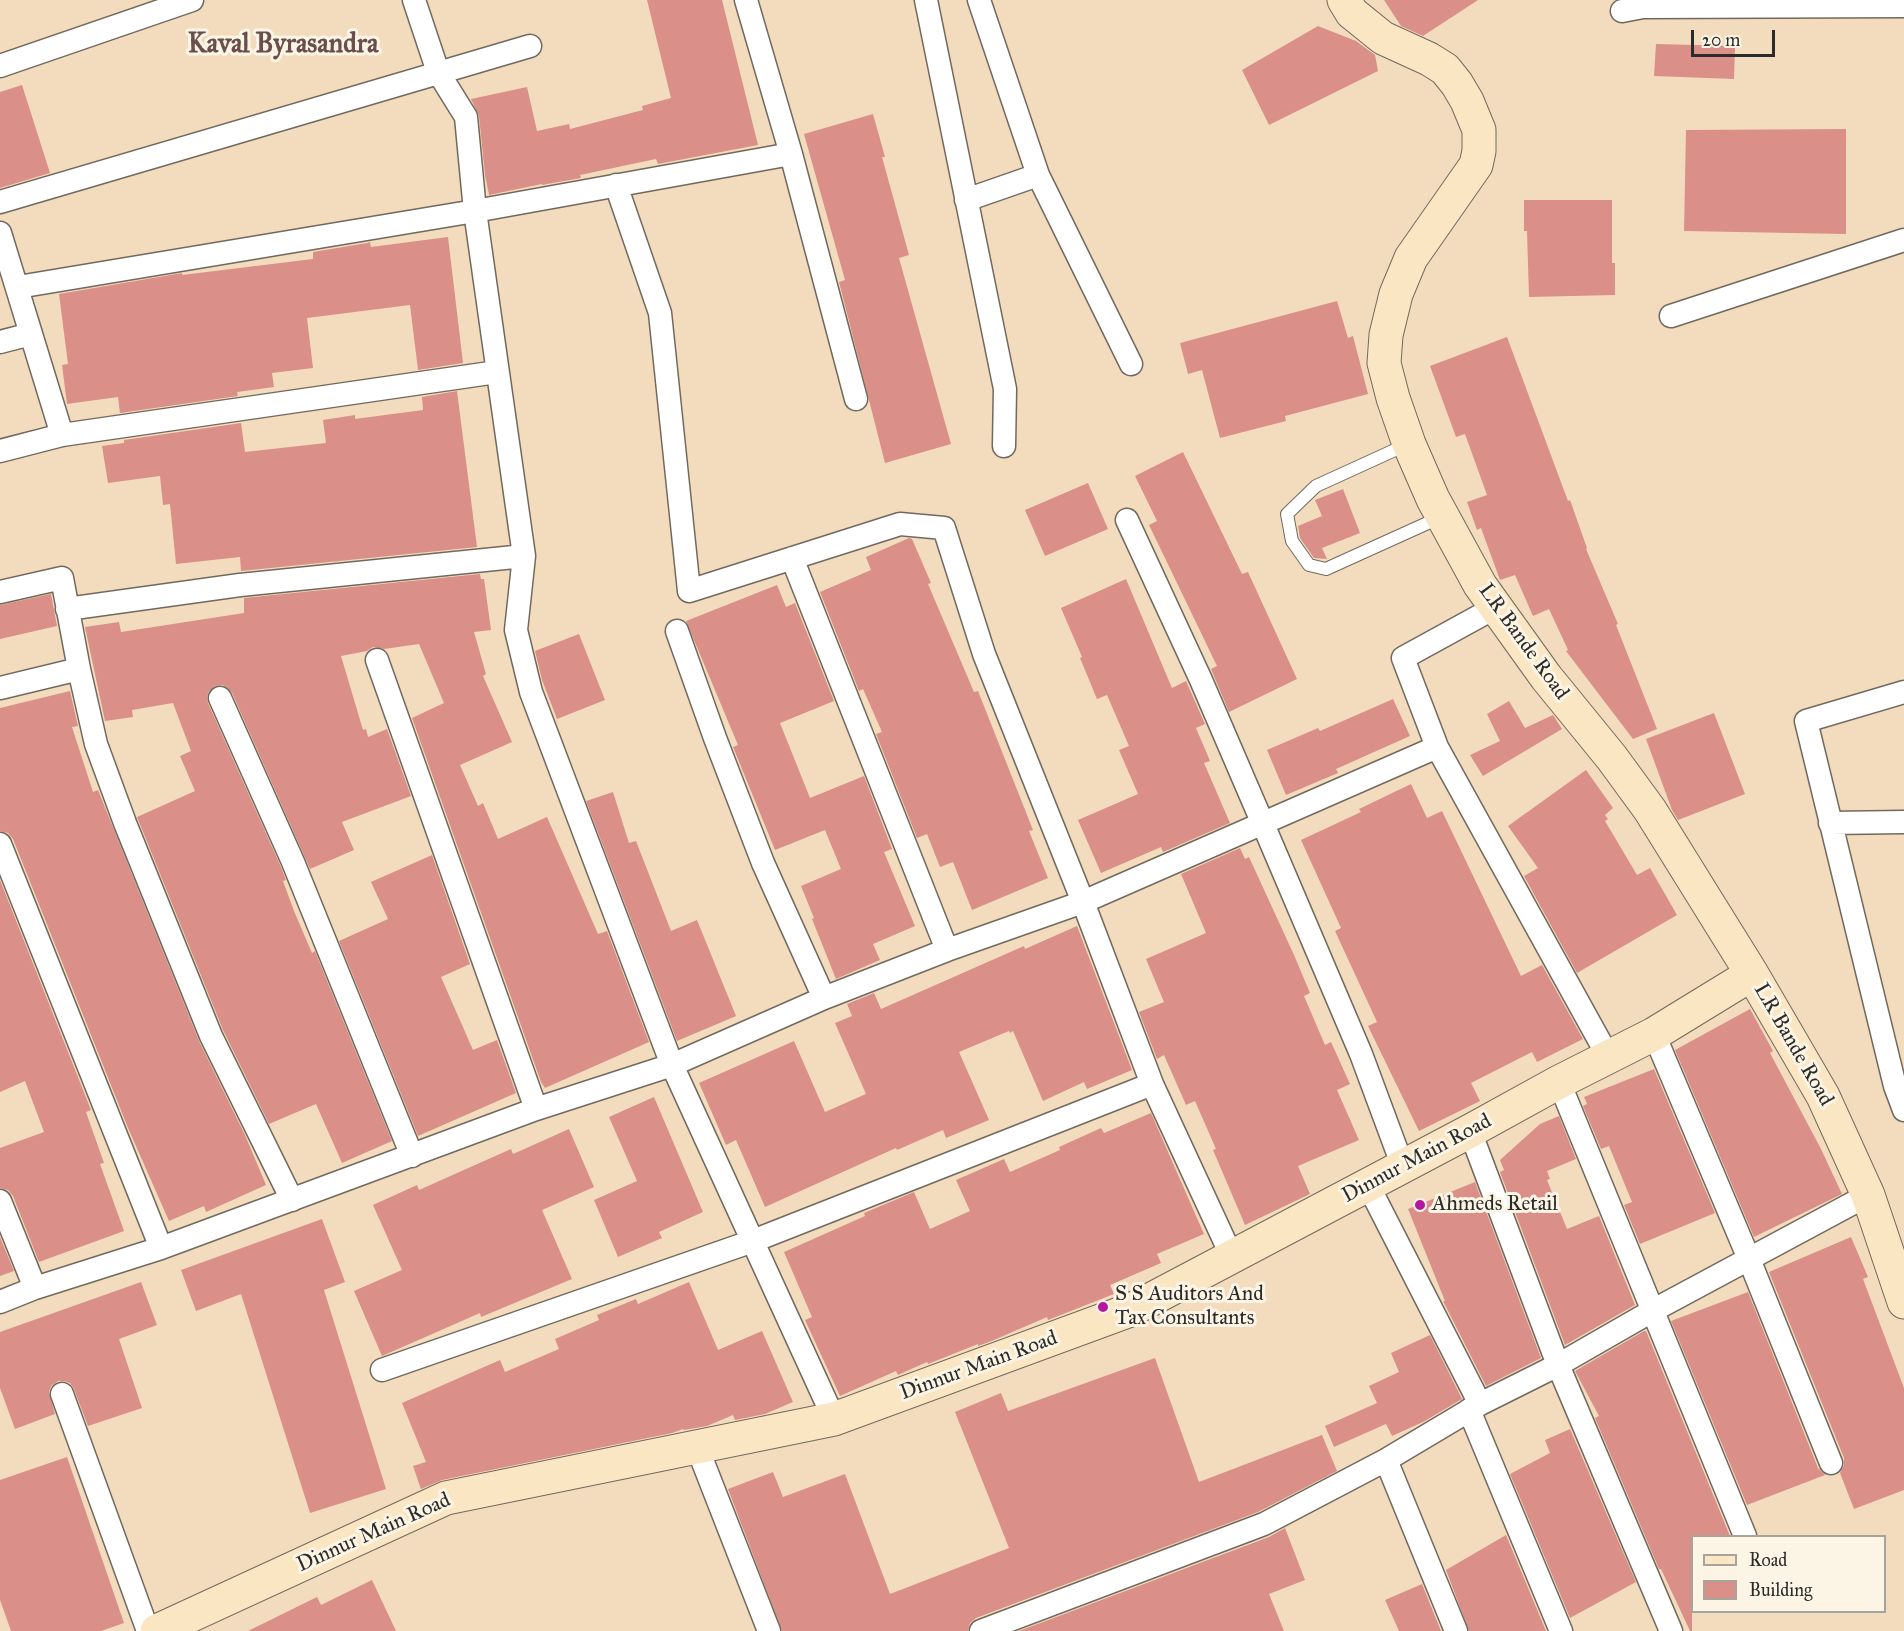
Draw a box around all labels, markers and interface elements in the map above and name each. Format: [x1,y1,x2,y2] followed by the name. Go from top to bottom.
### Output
[1694,18,1778,56] scale bar
[188,29,378,61] district label: Kaval Byrasandra
[1702,29,1740,51] text: 20 m
[1472,579,1574,705] street label: LR Bande Road
[1748,979,1838,1111] street label: LR Bande Road
[1338,1109,1496,1209] street label: Dinnur Main Road
[1432,1192,1558,1218] place label: Ahmeds Retail
[1413,1198,1427,1212] marker: Ahmeds Retail
[1115,1282,1264,1332] place label: S S Auditors And Tax Consultants
[1096,1300,1110,1314] marker: S S Auditors And Tax Consultants
[897,1326,1061,1406] street label: Dinnur Main Road
[293,1488,455,1578] street label: Dinnur Main Road
[1691,1535,1886,1613] legend
[1749,1549,1787,1571] text: Road
[1749,1579,1812,1601] text: Building

